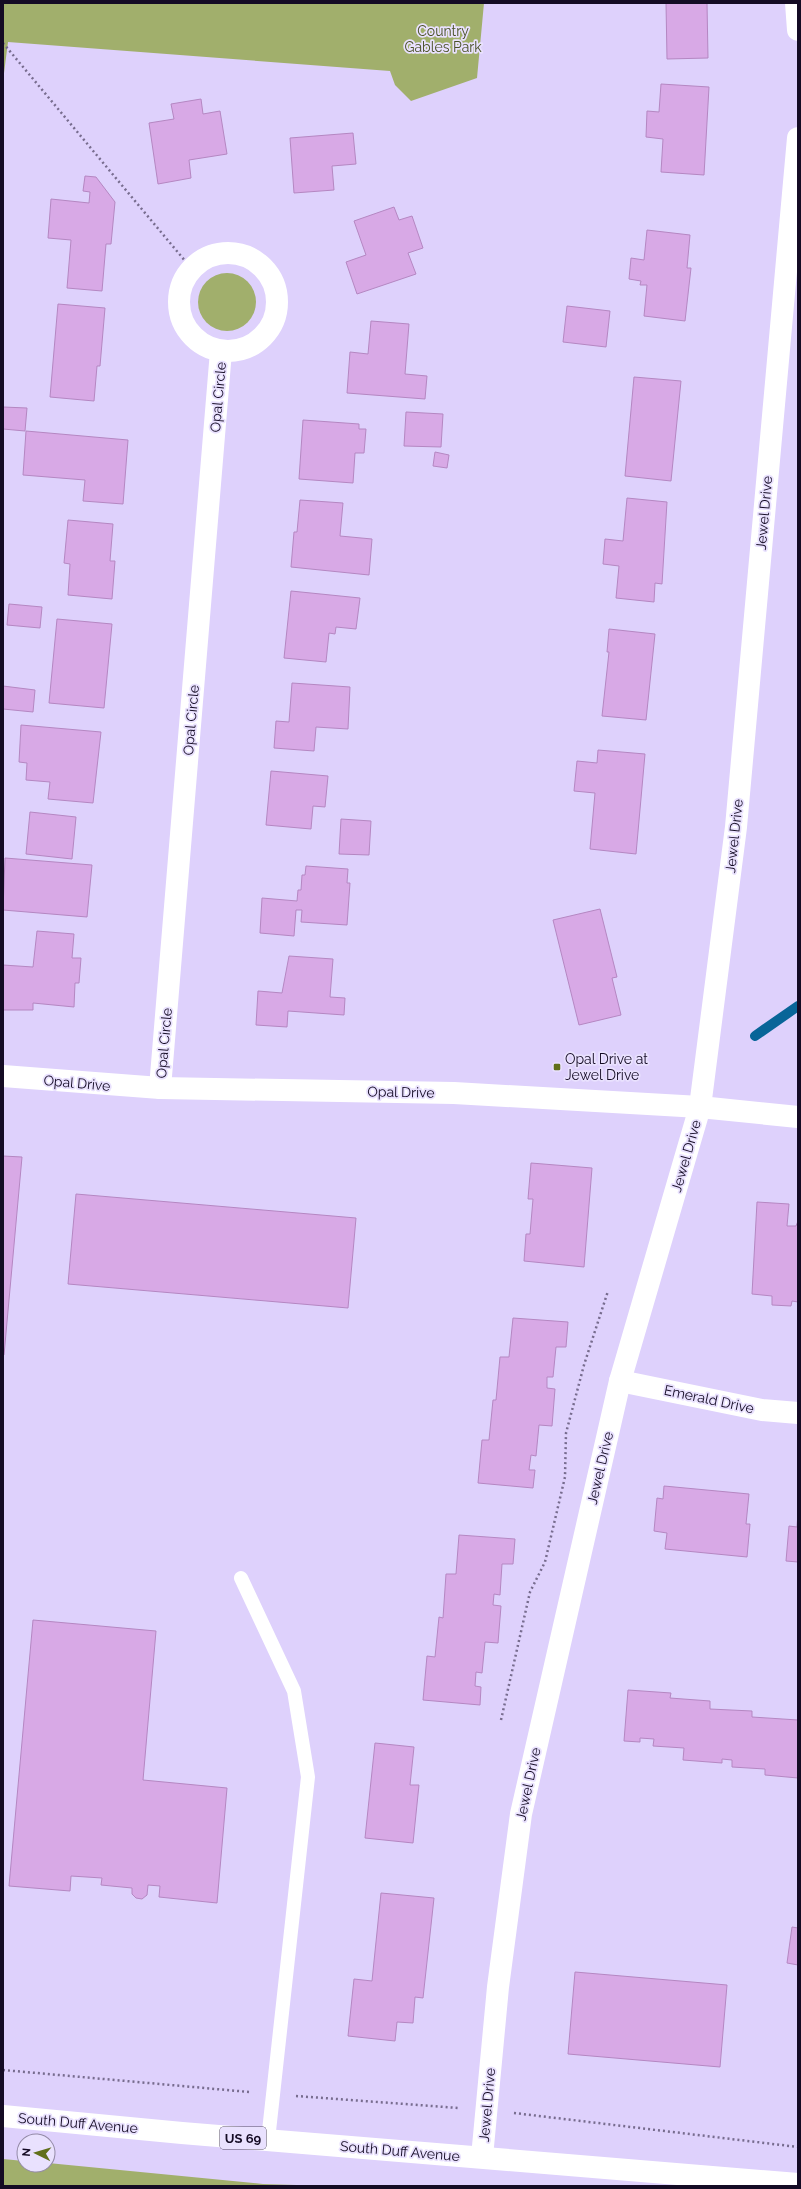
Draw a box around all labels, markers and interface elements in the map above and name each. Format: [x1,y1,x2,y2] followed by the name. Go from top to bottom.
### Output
[404,23,482,55] park label: Country Gables Park
[207,361,229,433] street label: Opal Circle
[753,475,775,551] street label: Jewel Drive
[180,684,202,756] street label: Opal Circle
[722,798,746,874] street label: Jewel Drive
[153,1007,175,1079] street label: Opal Circle
[565,1051,648,1083] place label: Opal Drive at Jewel Drive
[552,1062,562,1072] marker: Opal Drive at Jewel Drive
[43,1072,111,1094] street label: Opal Drive
[367,1083,435,1101] street label: Opal Drive
[668,1118,704,1194] street label: Jewel Drive
[663,1382,755,1416] street label: Emerald Drive
[584,1430,616,1506] street label: Jewel Drive
[512,1746,544,1822] street label: Jewel Drive
[476,2067,498,2143] street label: Jewel Drive
[18,2110,138,2136] street label: South Duff Avenue
[220,2127,266,2149] road number: US 69
[16,2133,56,2173] north arrow
[340,2138,460,2164] street label: South Duff Avenue
[20,2147,33,2157] text: N

